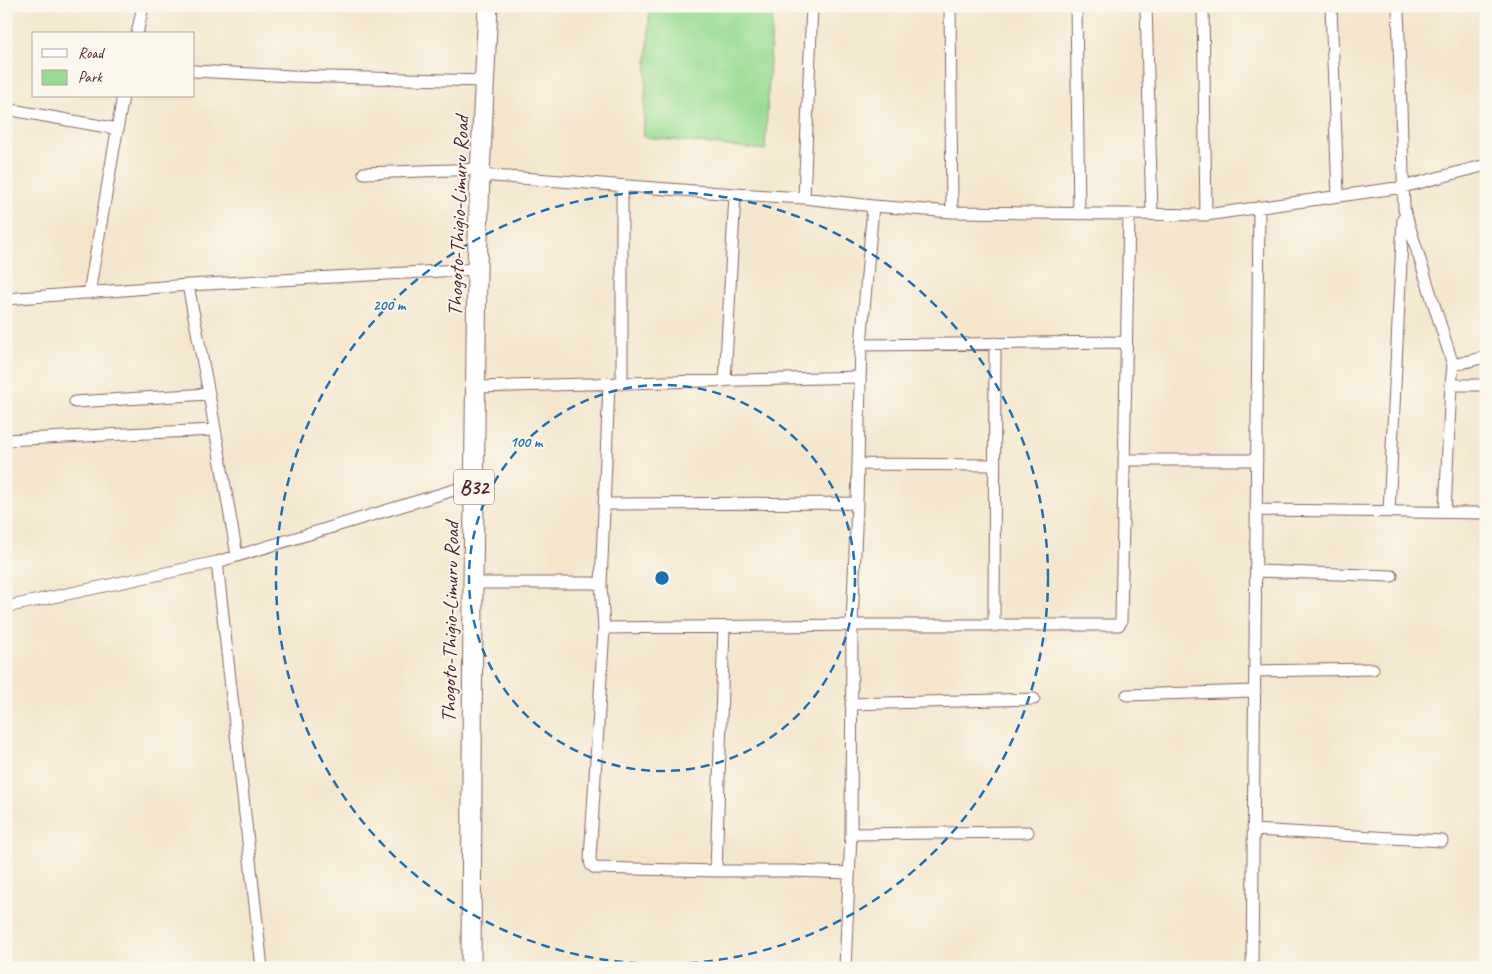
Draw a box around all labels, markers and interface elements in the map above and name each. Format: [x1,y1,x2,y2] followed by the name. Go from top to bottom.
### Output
[32,32,195,98] legend
[78,44,105,63] text: Road
[78,68,103,87] text: Park
[442,112,475,317] street label: Thogoto-Thigio-Limuru Road
[373,296,407,315] text: 200 m
[510,433,544,452] text: 100 m
[454,470,494,504] road number: B32
[435,519,465,723] street label: Thogoto-Thigio-Limuru Road
[653,569,671,587] centre of rings

